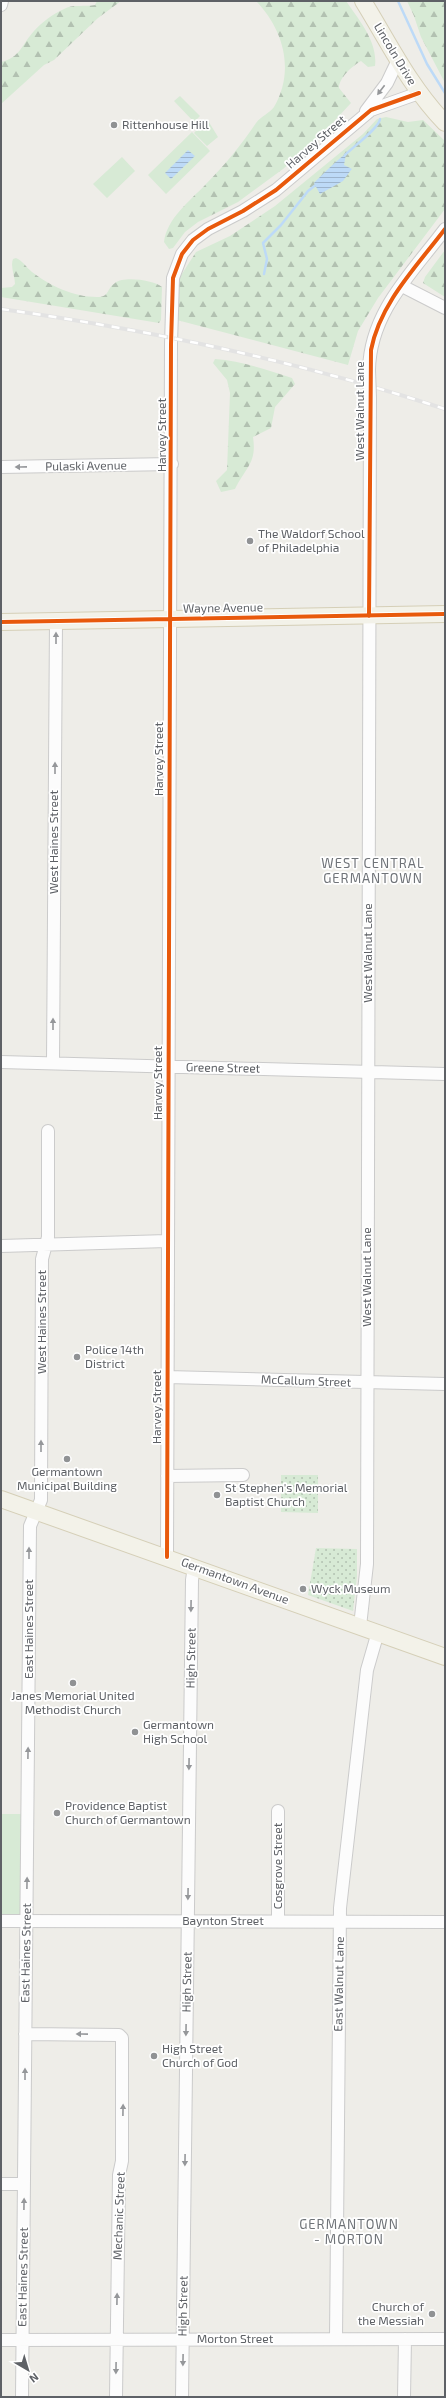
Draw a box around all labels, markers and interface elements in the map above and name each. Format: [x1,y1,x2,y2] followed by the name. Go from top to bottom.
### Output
[372,20,420,87] street label: Lincoln Drive
[377,85,386,96] one-way arrow
[283,111,348,171] street label: Harvey Street
[122,117,209,131] place label: Rittenhouse Hill
[109,120,119,130] marker: Rittenhouse Hill
[352,361,366,461] street label: West Walnut Lane
[154,397,168,472] street label: Harvey Street
[45,457,127,473] street label: Pulaski Avenue
[14,464,27,470] one-way arrow
[258,526,365,554] place label: The Waldorf School of Philadelphia
[245,536,255,546] marker: The Waldorf School of Philadelphia
[183,599,263,615] street label: Wayne Avenue
[53,631,59,644] one-way arrow
[151,721,165,796] street label: Harvey Street
[52,761,58,774] one-way arrow
[46,790,60,894] street label: West Haines Street
[321,855,425,886] district label: WEST CENTRAL GERMANTOWN
[360,903,374,1003] street label: West Walnut Lane
[50,1017,56,1030] one-way arrow
[150,1045,164,1120] street label: Harvey Street
[186,1059,261,1075] street label: Greene Street
[359,1227,373,1327] street label: West Walnut Lane
[34,1270,48,1374] street label: West Haines Street
[85,1342,144,1370] place label: Police 14th District
[72,1352,82,1362] marker: Police 14th District
[149,1369,163,1444] street label: Harvey Street
[261,1371,352,1389] street label: McCallum Street
[38,1440,45,1452] one-way arrow
[62,1454,72,1464] marker: Germantown Municipal Building
[17,1464,117,1492] place label: Germantown Municipal Building
[225,1480,348,1508] place label: St Stephen's Memorial Baptist Church
[212,1490,222,1500] marker: St Stephen's Memorial Baptist Church
[26,1547,33,1559] one-way arrow
[180,1554,291,1606] street label: Germantown Avenue
[21,1579,35,1679] street label: East Haines Street
[311,1581,390,1595] place label: Wyck Museum
[298,1584,308,1594] marker: Wyck Museum
[188,1600,194,1613] one-way arrow
[182,1627,198,1688] street label: High Street
[68,1678,78,1688] marker: Janes Memorial United Methodist Church
[11,1688,135,1716] place label: Janes Memorial United Methodist Church
[143,1717,214,1745] place label: Germantown High School
[130,1727,140,1737] marker: Germantown High School
[25,1746,31,1759] one-way arrow
[186,1758,193,1770] one-way arrow
[65,1798,191,1826] place label: Providence Baptist Church of Germantown
[52,1808,62,1818] marker: Providence Baptist Church of Germantown
[270,1822,284,1909] street label: Cosgrove Street
[23,1877,30,1889] one-way arrow
[185,1888,191,1901] one-way arrow
[17,1903,33,2003] street label: East Haines Street
[182,1913,264,1927] street label: Baynton Street
[330,1936,346,2032] street label: East Walnut Lane
[178,1951,194,2012] street label: High Street
[183,2024,189,2037] one-way arrow
[76,2031,88,2038] one-way arrow
[162,2041,238,2069] place label: High Street Church of God
[149,2051,159,2061] marker: High Street Church of God
[22,2067,28,2080] one-way arrow
[120,2103,126,2116] one-way arrow
[182,2154,188,2167] one-way arrow
[109,2171,127,2260] street label: Mechanic Street
[21,2197,27,2210] one-way arrow
[299,2216,399,2247] district label: GERMANTOWN - MORTON
[14,2227,30,2327] street label: East Haines Street
[174,2275,190,2336] street label: High Street
[114,2292,120,2305] one-way arrow
[358,2299,424,2327] place label: Church of the Messiah
[427,2309,437,2319] marker: Church of the Messiah
[197,2331,274,2345] street label: Morton Street
[8,2350,48,2390] north arrow
[180,2354,186,2367] one-way arrow
[113,2362,119,2375] one-way arrow
[27,2371,42,2386] text: N

